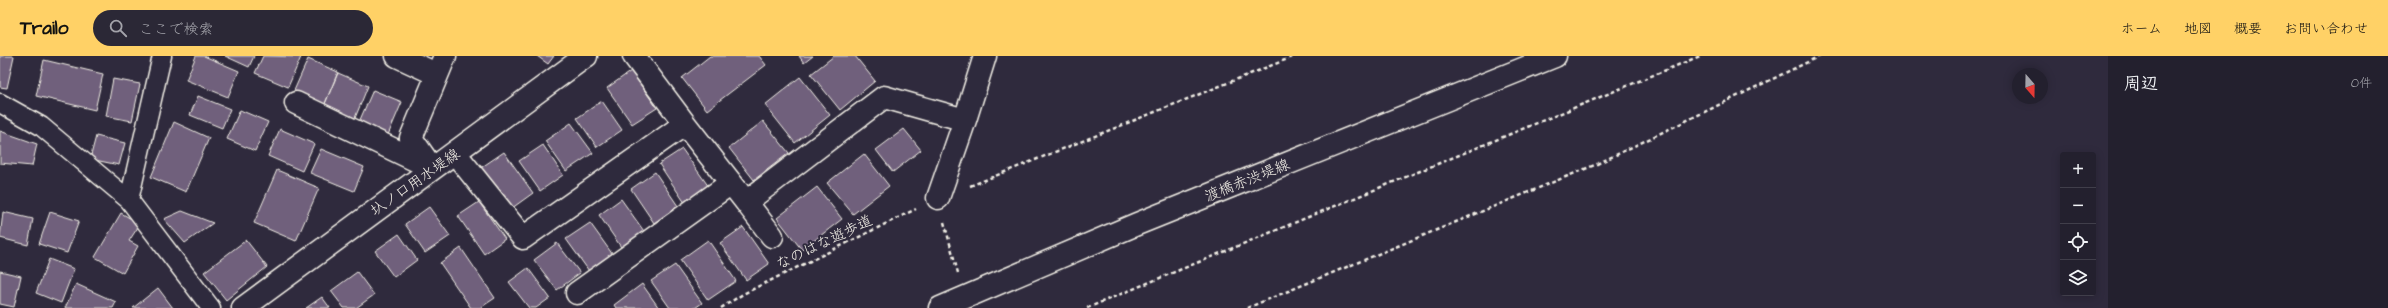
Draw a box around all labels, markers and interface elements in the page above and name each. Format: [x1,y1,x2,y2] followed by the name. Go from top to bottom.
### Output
[93,10,373,46] search box
[20,15,69,42] text: Trailo
[107,17,129,39] icon: search
[139,19,214,40] text: ここで検索
[2121,19,2162,39] text: ホーム
[2184,19,2212,39] text: 地図
[2234,19,2262,39] text: 概要
[2284,19,2368,39] text: お問い合わせ
[2012,68,2048,104] north arrow
[2124,72,2158,96] text: 周辺
[2351,74,2372,92] text: 0件
[366,144,464,221] street label: 圦ノ口用水堤線
[2060,152,2096,296] map controls
[2060,152,2096,188] button: +
[1202,154,1293,207] street label: 渡橋赤渋堤線
[2060,188,2096,224] button: −
[772,210,876,275] street label: なのはな遊歩道
[2060,224,2096,260] button: locate
[2060,260,2096,296] button: layers

